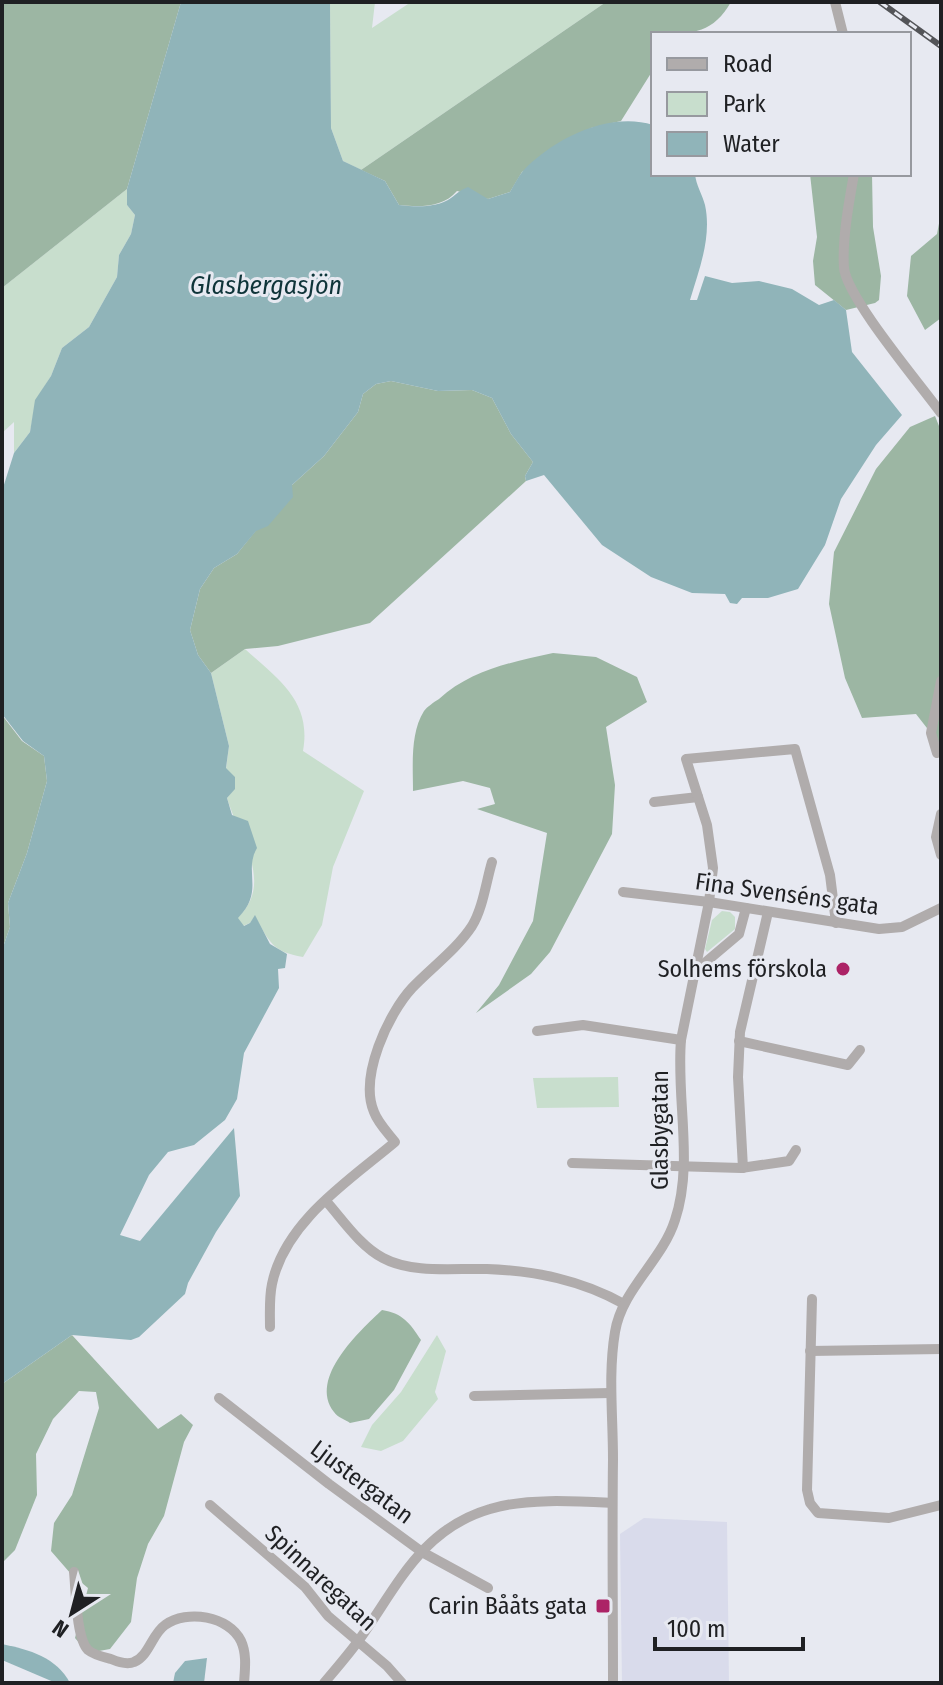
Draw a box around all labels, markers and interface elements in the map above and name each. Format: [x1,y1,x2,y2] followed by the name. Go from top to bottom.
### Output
[651,32,911,176] legend
[723,50,773,78] text: Road
[723,90,766,118] text: Park
[723,130,780,158] text: Water
[190,270,342,301] water label: Glasbergasjön
[693,867,881,921] street label: Fina Svenséns gata
[658,955,827,983] place label: Solhems förskola
[834,960,852,978] marker: Solhems förskola
[646,1070,674,1190] street label: Glasbygatan
[305,1434,419,1530] street label: Ljustergatan
[260,1519,382,1637] street label: Spinnaregatan
[32,1573,112,1653] north arrow
[428,1592,587,1620] place label: Carin Bååts gata
[594,1597,612,1615] marker: Carin Bååts gata
[655,1601,803,1651] scale bar
[47,1614,74,1644] text: N
[667,1615,725,1643] text: 100 m

